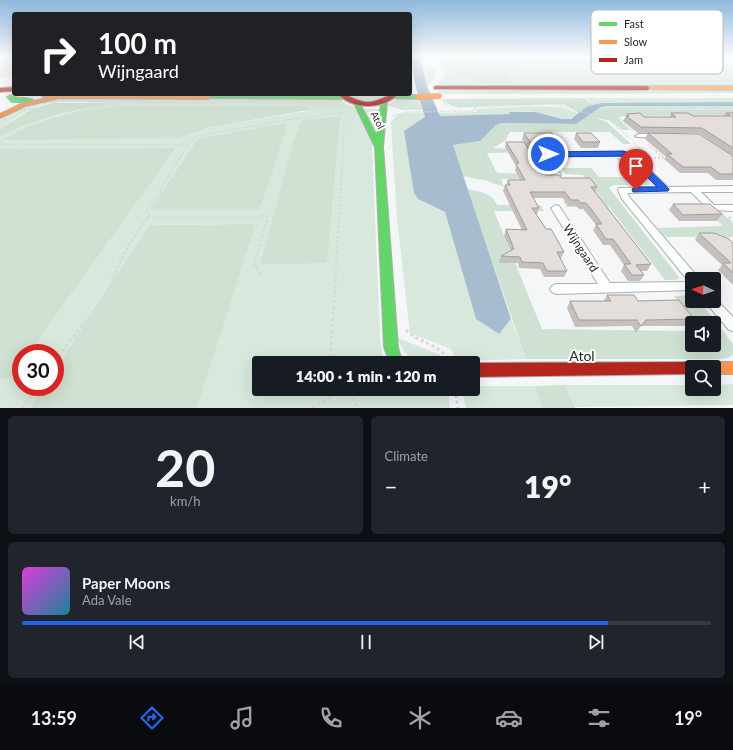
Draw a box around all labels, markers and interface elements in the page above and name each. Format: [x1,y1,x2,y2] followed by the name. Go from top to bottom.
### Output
[591,10,723,74] legend
[624,17,644,30] text: Fast
[98,26,177,60] text: 100 m
[32,28,84,80] icon: right
[624,35,648,48] text: Slow
[624,53,643,66] text: Jam
[98,60,179,82] text: Wijngaard
[369,109,387,131] street label: Atol
[527,133,569,175] position arrow
[619,149,653,190] pin
[625,155,647,177] icon: arrive
[560,221,602,275] street label: Wijngaard
[685,272,721,308] north arrow
[685,272,721,396] map controls
[685,316,721,352] button: sound
[12,344,64,396] speed limit sign: 30
[569,347,595,364] street label: Atol
[685,360,721,396] button: search
[295,367,437,385] text: 14:00 · 1 min · 120 m
[155,436,215,498] text: 20
[385,448,428,464] text: Climate
[524,468,571,504] text: 19°
[385,473,397,500] text: −
[698,473,711,500] text: +
[170,493,200,509] text: km/h
[82,574,170,592] text: Paper Moons
[82,592,132,608] text: Ada Vale
[126,631,148,653] icon: previous
[355,631,377,653] icon: pause
[585,631,607,653] icon: next
[138,704,166,732] icon: directions
[228,704,256,732] icon: music
[317,704,345,732] icon: phone
[406,704,434,732] icon: climate
[495,704,523,732] icon: car
[585,704,613,732] icon: filters
[31,707,77,729] text: 13:59
[674,707,702,729] text: 19°

